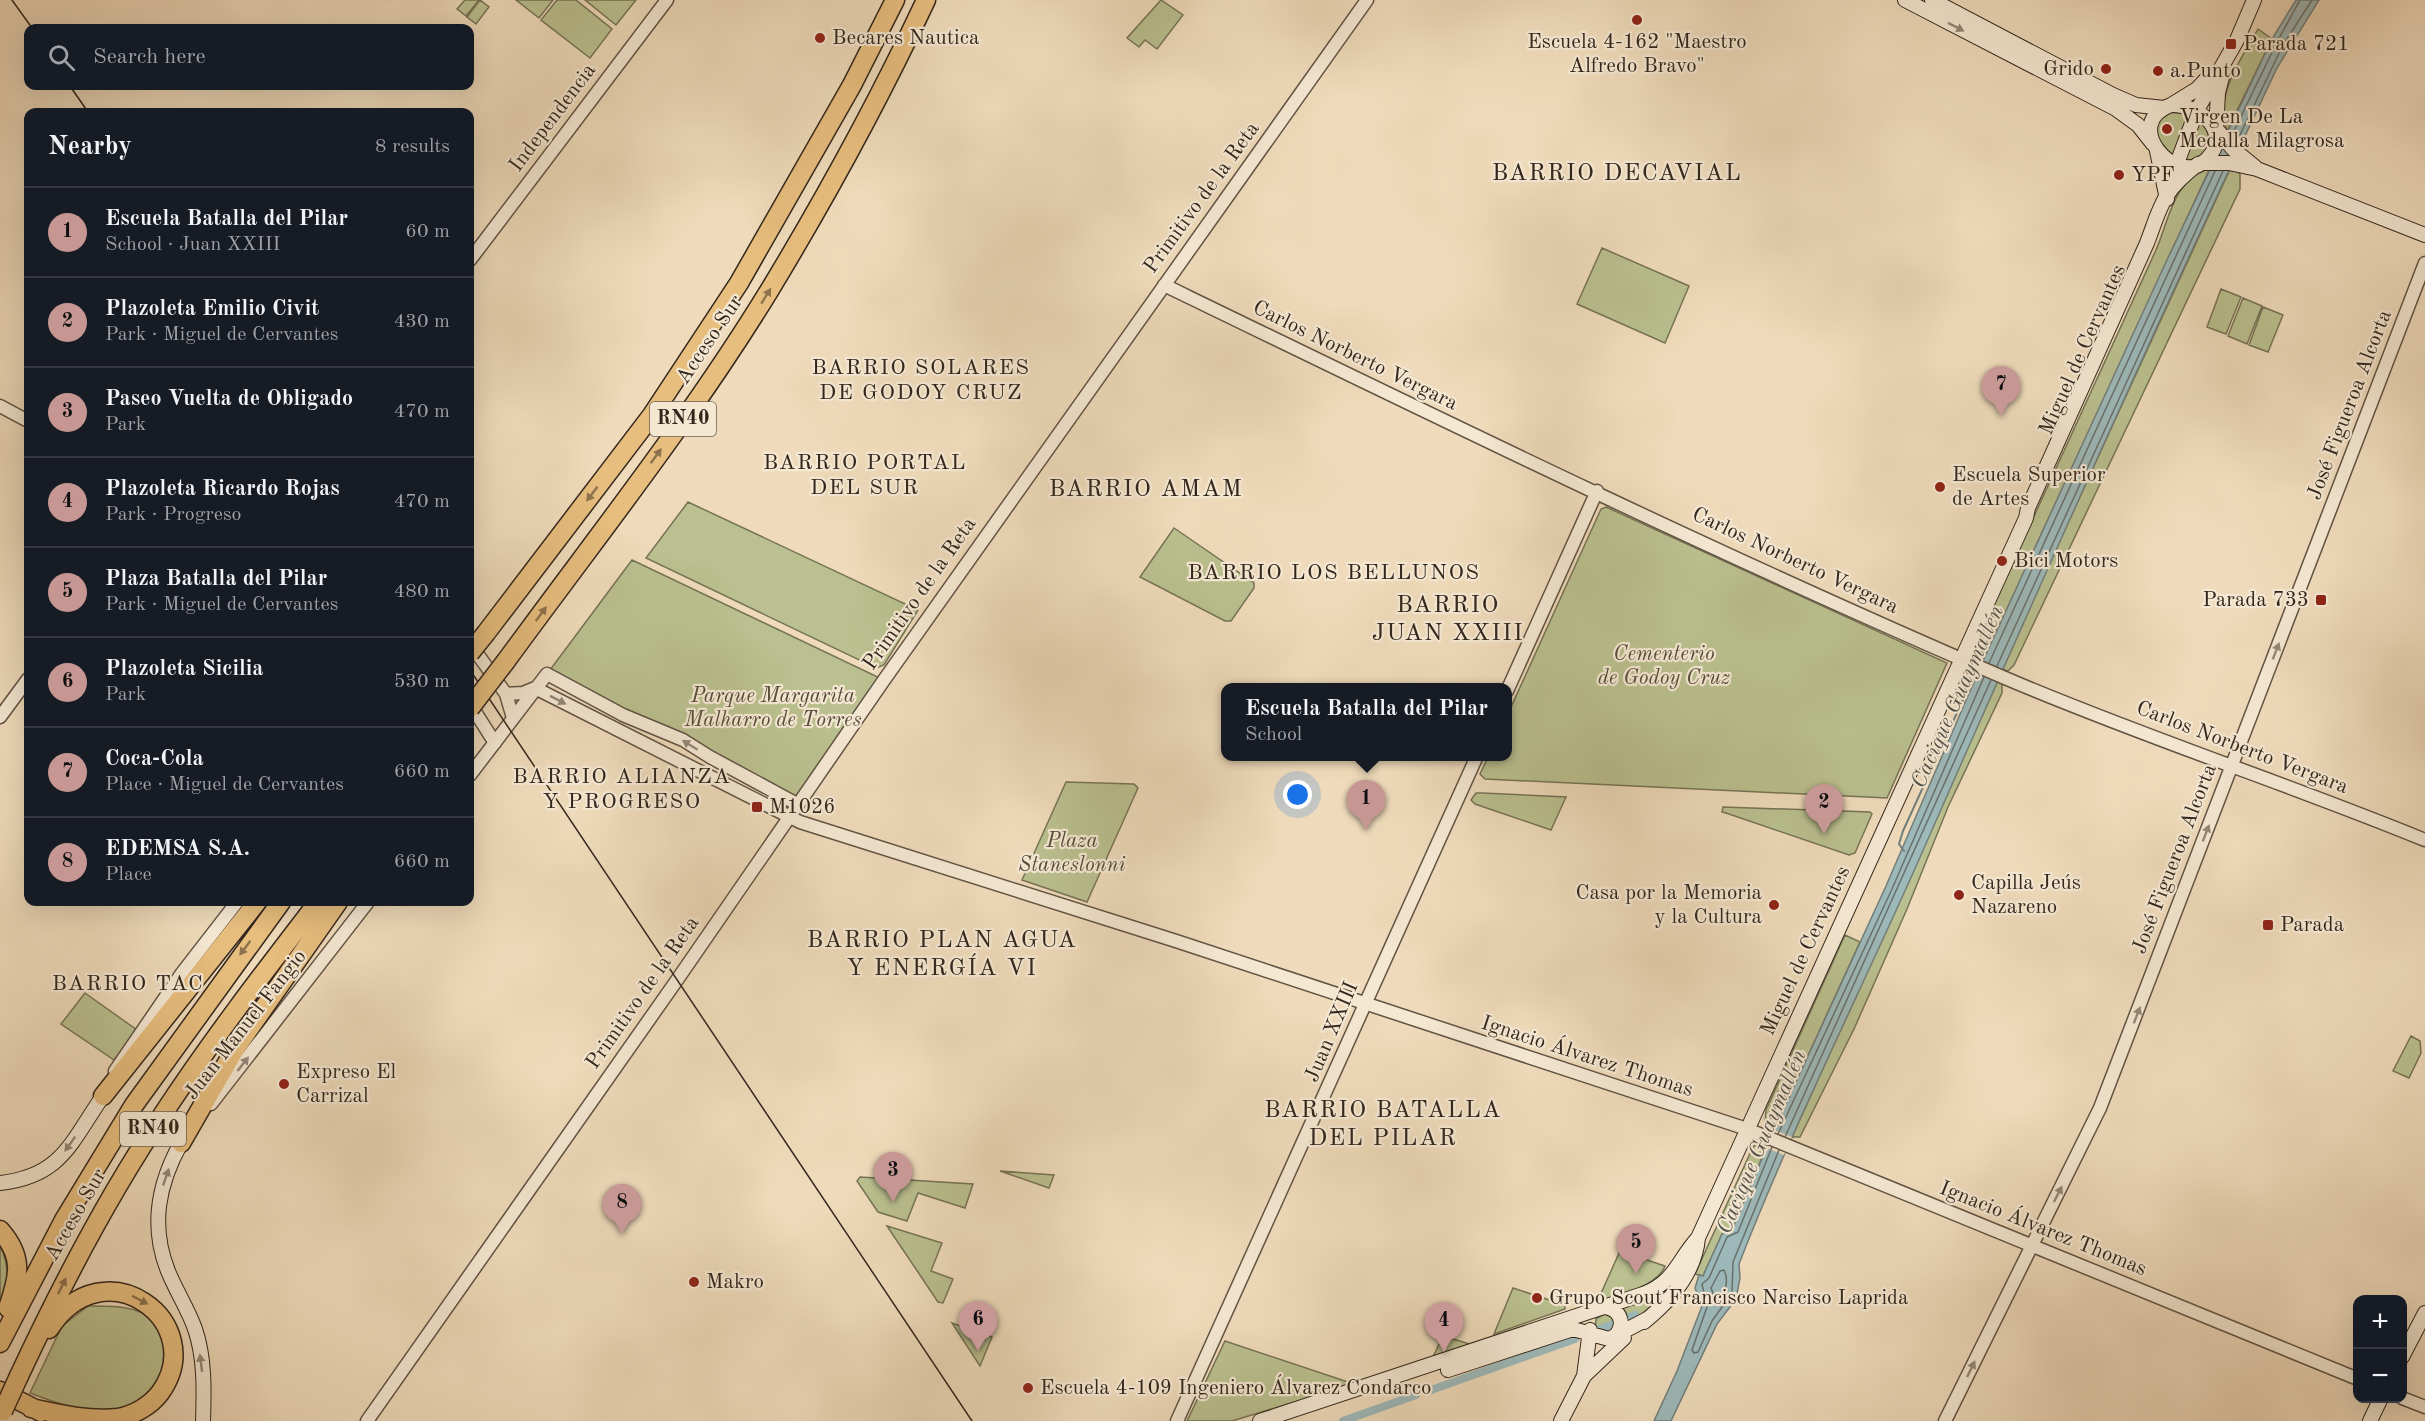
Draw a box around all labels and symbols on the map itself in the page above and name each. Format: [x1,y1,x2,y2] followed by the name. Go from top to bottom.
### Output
[1630,13,1644,27] marker: Escuela 4-162 "Maestro Alfredo Bravo"
[1947,21,1965,31] one-way arrow
[832,28,979,49] place label: Becares Nautica
[813,31,827,45] marker: Becares Nautica
[1527,32,1747,77] place label: Escuela 4-162 "Maestro Alfredo Bravo"
[2243,34,2349,55] place label: Parada 721
[2224,37,2238,51] marker: Parada 721
[2043,59,2094,80] place label: Grido
[506,60,600,176] street label: Independencia
[2170,61,2241,82] place label: a.Punto
[2099,62,2113,76] marker: Grido
[2151,64,2165,78] marker: a.Punto
[2179,107,2344,152] place label: Virgen De La Medalla Milagrosa
[1140,119,1264,277] street label: Primitivo de la Reta
[2160,122,2174,136] marker: Virgen De La Medalla Milagrosa
[1492,162,1742,186] district label: BARRIO DECAVIAL
[2131,165,2175,186] place label: YPF
[2112,168,2126,182] marker: YPF
[2036,262,2130,438] street label: Miguel de Cervantes
[760,288,772,304] one-way arrow
[673,291,748,388] street label: Acceso Sur
[1249,297,1461,415] street label: Carlos Norberto Vergara
[2304,307,2396,503] street label: José Figueroa Alcorta
[811,357,1031,404] district label: BARRIO SOLARES DE GODOY CRUZ
[1982,366,2020,416] pin: 7
[650,402,716,436] road number: RN40
[649,449,661,464] one-way arrow
[763,452,967,499] district label: BARRIO PORTAL DEL SUR
[1952,465,2106,510] place label: Escuela Superior de Artes
[1049,478,1243,502] district label: BARRIO AMAM
[1933,480,1947,494] marker: Escuela Superior de Artes
[585,486,598,502] one-way arrow
[1689,504,1901,618] street label: Carlos Norberto Vergara
[859,514,981,674] street label: Primitivo de la Reta
[2014,551,2118,572] place label: Bici Motors
[1995,554,2009,568] marker: Bici Motors
[1188,562,1480,584] district label: BARRIO LOS BELLUNOS
[2203,590,2309,611] place label: Parada 733
[2314,593,2328,607] marker: Parada 733
[1372,594,1524,646] district label: BARRIO JUAN XXIII
[1908,602,2008,792] water label: Cacique Guaymallén
[534,606,546,621] one-way arrow
[2271,642,2281,660] one-way arrow
[1598,644,1730,689] park label: Cementerio de Godoy Cruz
[683,686,862,731] park label: Parque Margarita Malharro de Torres
[549,695,566,704] one-way arrow
[2133,698,2351,798] street label: Carlos Norberto Vergara
[682,739,699,750] one-way arrow
[2129,761,2221,957] street label: José Figueroa Alcorta
[513,766,731,813] district label: BARRIO ALIANZA Y PROGRESO
[1283,780,1312,809] your location
[1346,780,1386,830] pin: 1
[1804,784,1844,834] pin: 2
[769,797,835,818] place label: M1026
[750,800,764,814] marker: M1026
[2202,824,2211,842] one-way arrow
[1018,831,1126,876] park label: Plaza Staneslonni
[1758,863,1854,1039] street label: Miguel de Cervantes
[1971,873,2081,918] place label: Capilla Jeús Nazareno
[1575,883,1762,928] place label: Casa por la Memoria y la Cultura
[1952,888,1966,902] marker: Capilla Jeús Nazareno
[1767,898,1781,912] marker: Casa por la Memoria y la Cultura
[582,913,704,1073] street label: Primitivo de la Reta
[2280,915,2344,936] place label: Parada
[2261,918,2275,932] marker: Parada
[807,929,1077,981] district label: BARRIO PLAN AGUA Y ENERGÍA VI
[239,940,252,956] one-way arrow
[181,946,311,1104] street label: Juan Manuel Fangio
[52,973,204,995] district label: BARRIO TAC
[1302,979,1362,1085] street label: Juan XXIII
[2133,1006,2142,1024] one-way arrow
[1478,1009,1697,1101] street label: Ignacio Álvarez Thomas
[1713,1046,1811,1237] water label: Cacique Guaymallén
[237,1056,249,1071] one-way arrow
[296,1062,396,1107] place label: Expreso El Carrizal
[277,1077,291,1091] marker: Expreso El Carrizal
[1264,1099,1502,1151] district label: BARRIO BATALLA DEL PILAR
[120,1112,186,1146] road number: RN40
[64,1135,76,1151] one-way arrow
[874,1152,912,1202] pin: 3
[41,1165,111,1265] street label: Acceso Sur
[161,1168,171,1186] one-way arrow
[1936,1174,2151,1280] street label: Ignacio Álvarez Thomas
[602,1184,642,1234] pin: 8
[2053,1185,2063,1202] one-way arrow
[1616,1224,1656,1274] pin: 5
[706,1272,764,1293] place label: Makro
[687,1275,701,1289] marker: Makro
[57,1277,67,1294] one-way arrow
[1549,1288,1908,1309] place label: Grupo Scout Francisco Narciso Laprida
[1530,1291,1544,1305] marker: Grupo Scout Francisco Narciso Laprida
[131,1295,148,1305] one-way arrow
[958,1302,998,1351] pin: 6
[1424,1302,1464,1352] pin: 4
[197,1353,206,1372] one-way arrow
[1967,1360,1976,1377] one-way arrow
[1040,1374,1431,1399] place label: Escuela 4-109 Ingeniero Álvarez Condarco
[1021,1381,1035,1395] marker: Escuela 4-109 Ingeniero Álvarez Condarco

